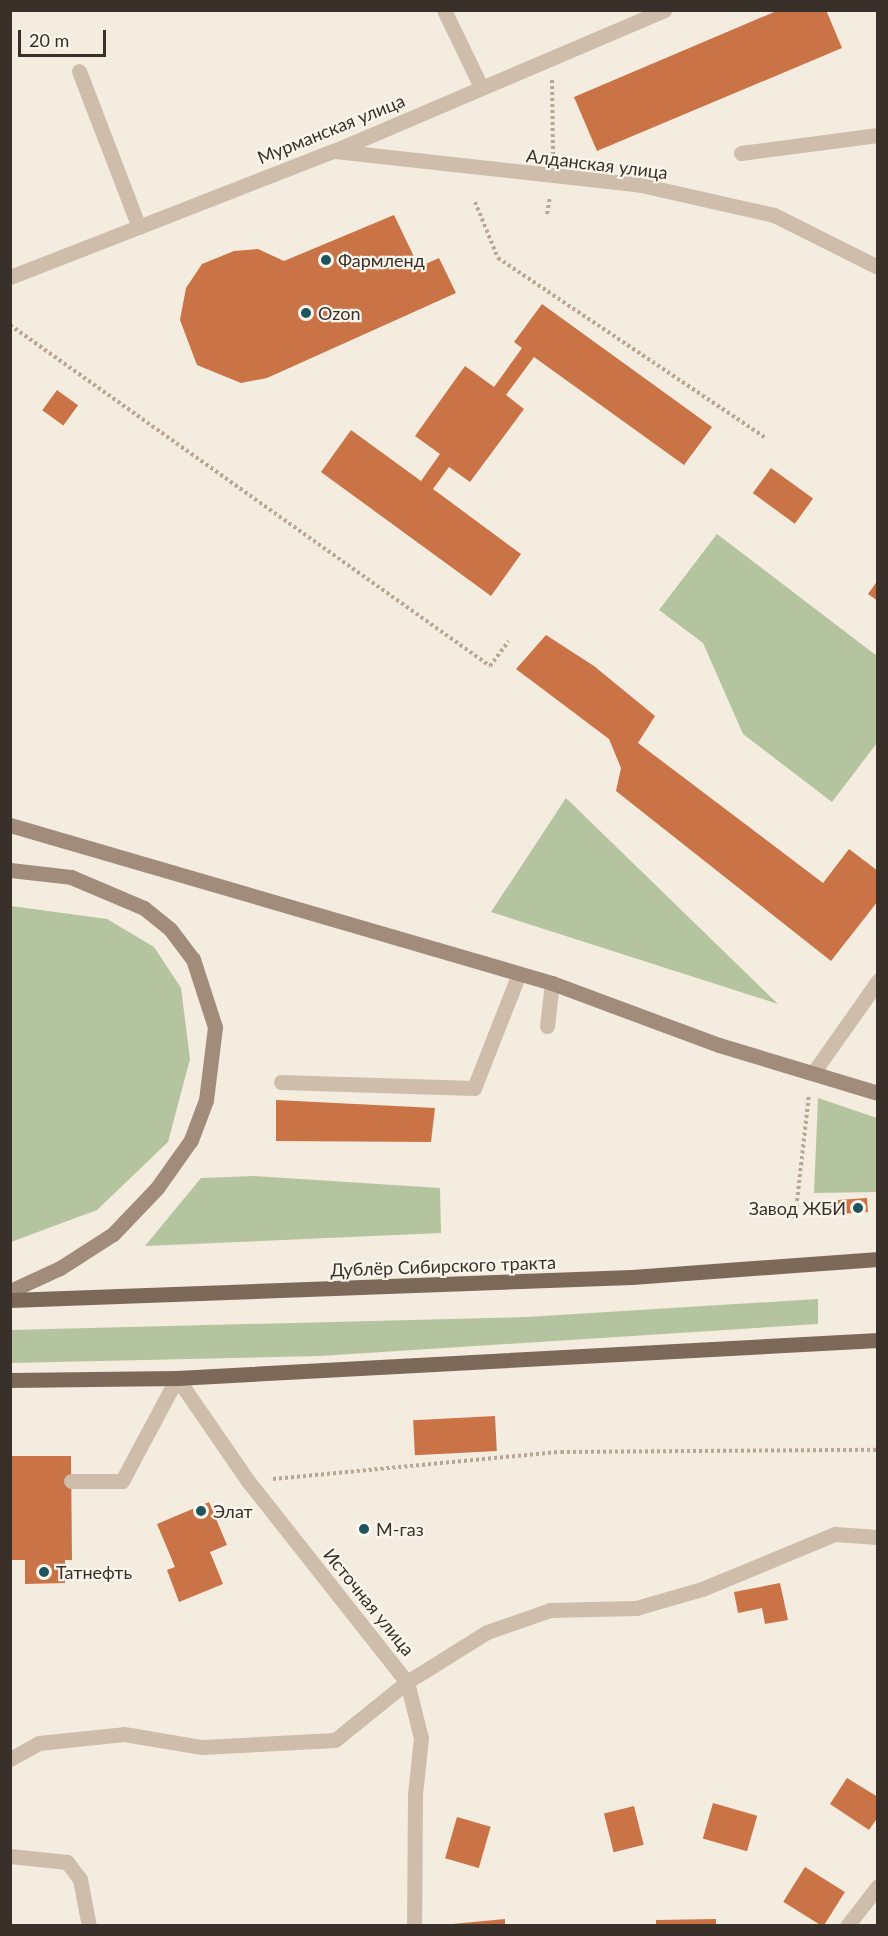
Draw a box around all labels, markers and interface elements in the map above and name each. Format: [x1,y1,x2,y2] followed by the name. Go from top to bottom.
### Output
[21,18,110,56] scale bar
[29,29,69,51] text: 20 m
[254,90,408,168] street label: Мурманская улица
[525,145,669,183] street label: Алданская улица
[338,249,425,271] place label: Фармленд
[319,253,333,267] marker: Фармленд
[318,302,360,324] place label: Ozon
[299,306,313,320] marker: Ozon
[749,1197,846,1219] place label: Завод ЖБИ
[851,1201,865,1215] marker: Завод ЖБИ
[330,1251,556,1281] street label: Дублёр Сибирского тракта
[213,1500,253,1522] place label: Элат
[194,1504,208,1518] marker: Элат
[376,1518,424,1540] place label: М-газ
[357,1522,371,1536] marker: М-газ
[319,1544,419,1660] street label: Источная улица
[56,1561,132,1583] place label: Татнефть
[37,1565,51,1579] marker: Татнефть

